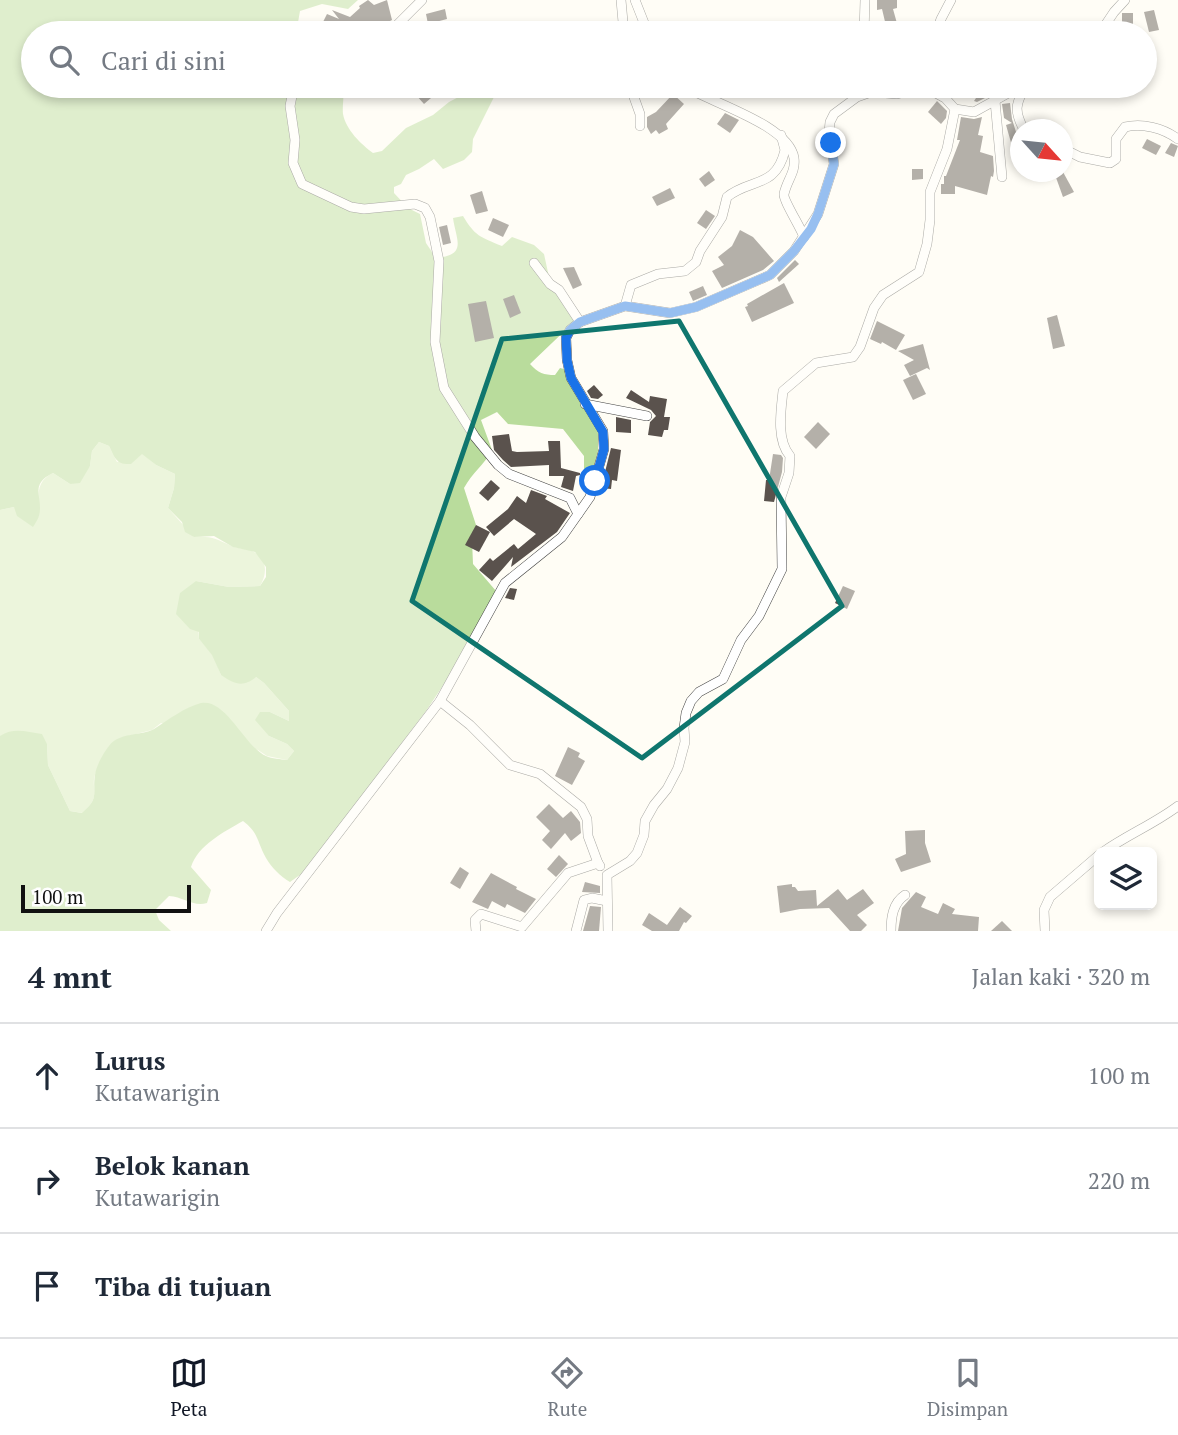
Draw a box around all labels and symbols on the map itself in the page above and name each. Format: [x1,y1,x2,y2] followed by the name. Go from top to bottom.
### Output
[1010,119,1073,182] north arrow
[815,127,846,158] route end
[579,465,610,496] route start
[21,882,191,914] scale bar

